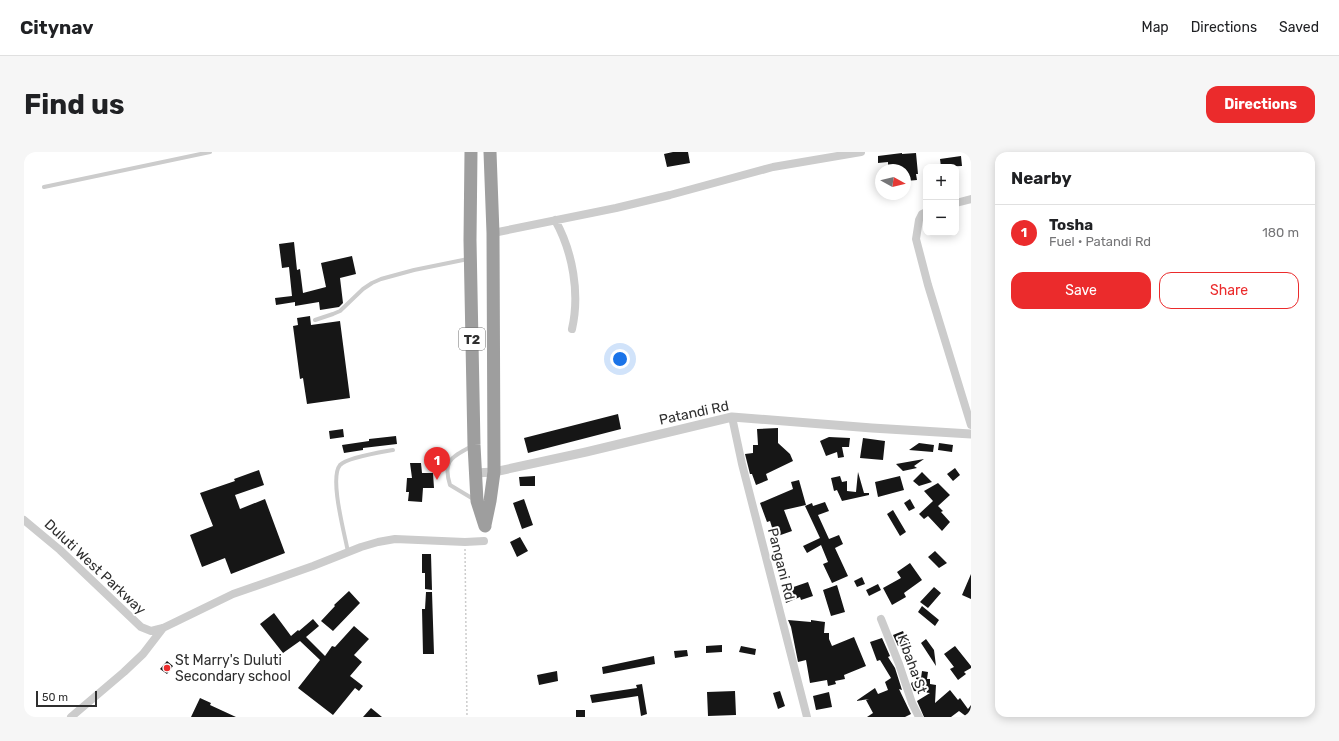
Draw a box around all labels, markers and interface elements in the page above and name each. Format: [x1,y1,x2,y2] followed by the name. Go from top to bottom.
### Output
[20,16,93,39] text: Citynav
[1142,19,1169,36] text: Map
[1191,19,1257,36] text: Directions
[1279,19,1319,36] text: Saved
[1206,86,1315,123] button: Directions
[24,88,124,121] text: Find us
[875,164,911,200] north arrow
[923,164,959,236] map controls
[923,164,959,200] button: +
[1011,168,1072,188] text: Nearby
[923,200,959,236] button: −
[1049,216,1093,234] text: Tosha
[1021,225,1027,240] text: 1
[1262,225,1299,240] text: 180 m
[1049,234,1151,249] text: Fuel · Patandi Rd
[1011,272,1151,309] button: Save
[1159,272,1299,309] button: Share
[459,328,485,350] road number: T2
[610,349,630,369] your location
[658,397,730,429] street label: Patandi Rd
[424,447,450,480] pin: 1
[41,516,149,618] street label: Duluti West Parkway
[764,526,798,602] street label: Pangani Rd
[893,632,931,696] street label: Kibaha St
[175,652,291,685] place label: St Marry's Duluti Secondary school
[162,663,172,673] marker: St Marry's Duluti Secondary school
[36,689,97,708] scale bar
[42,691,68,704] text: 50 m

